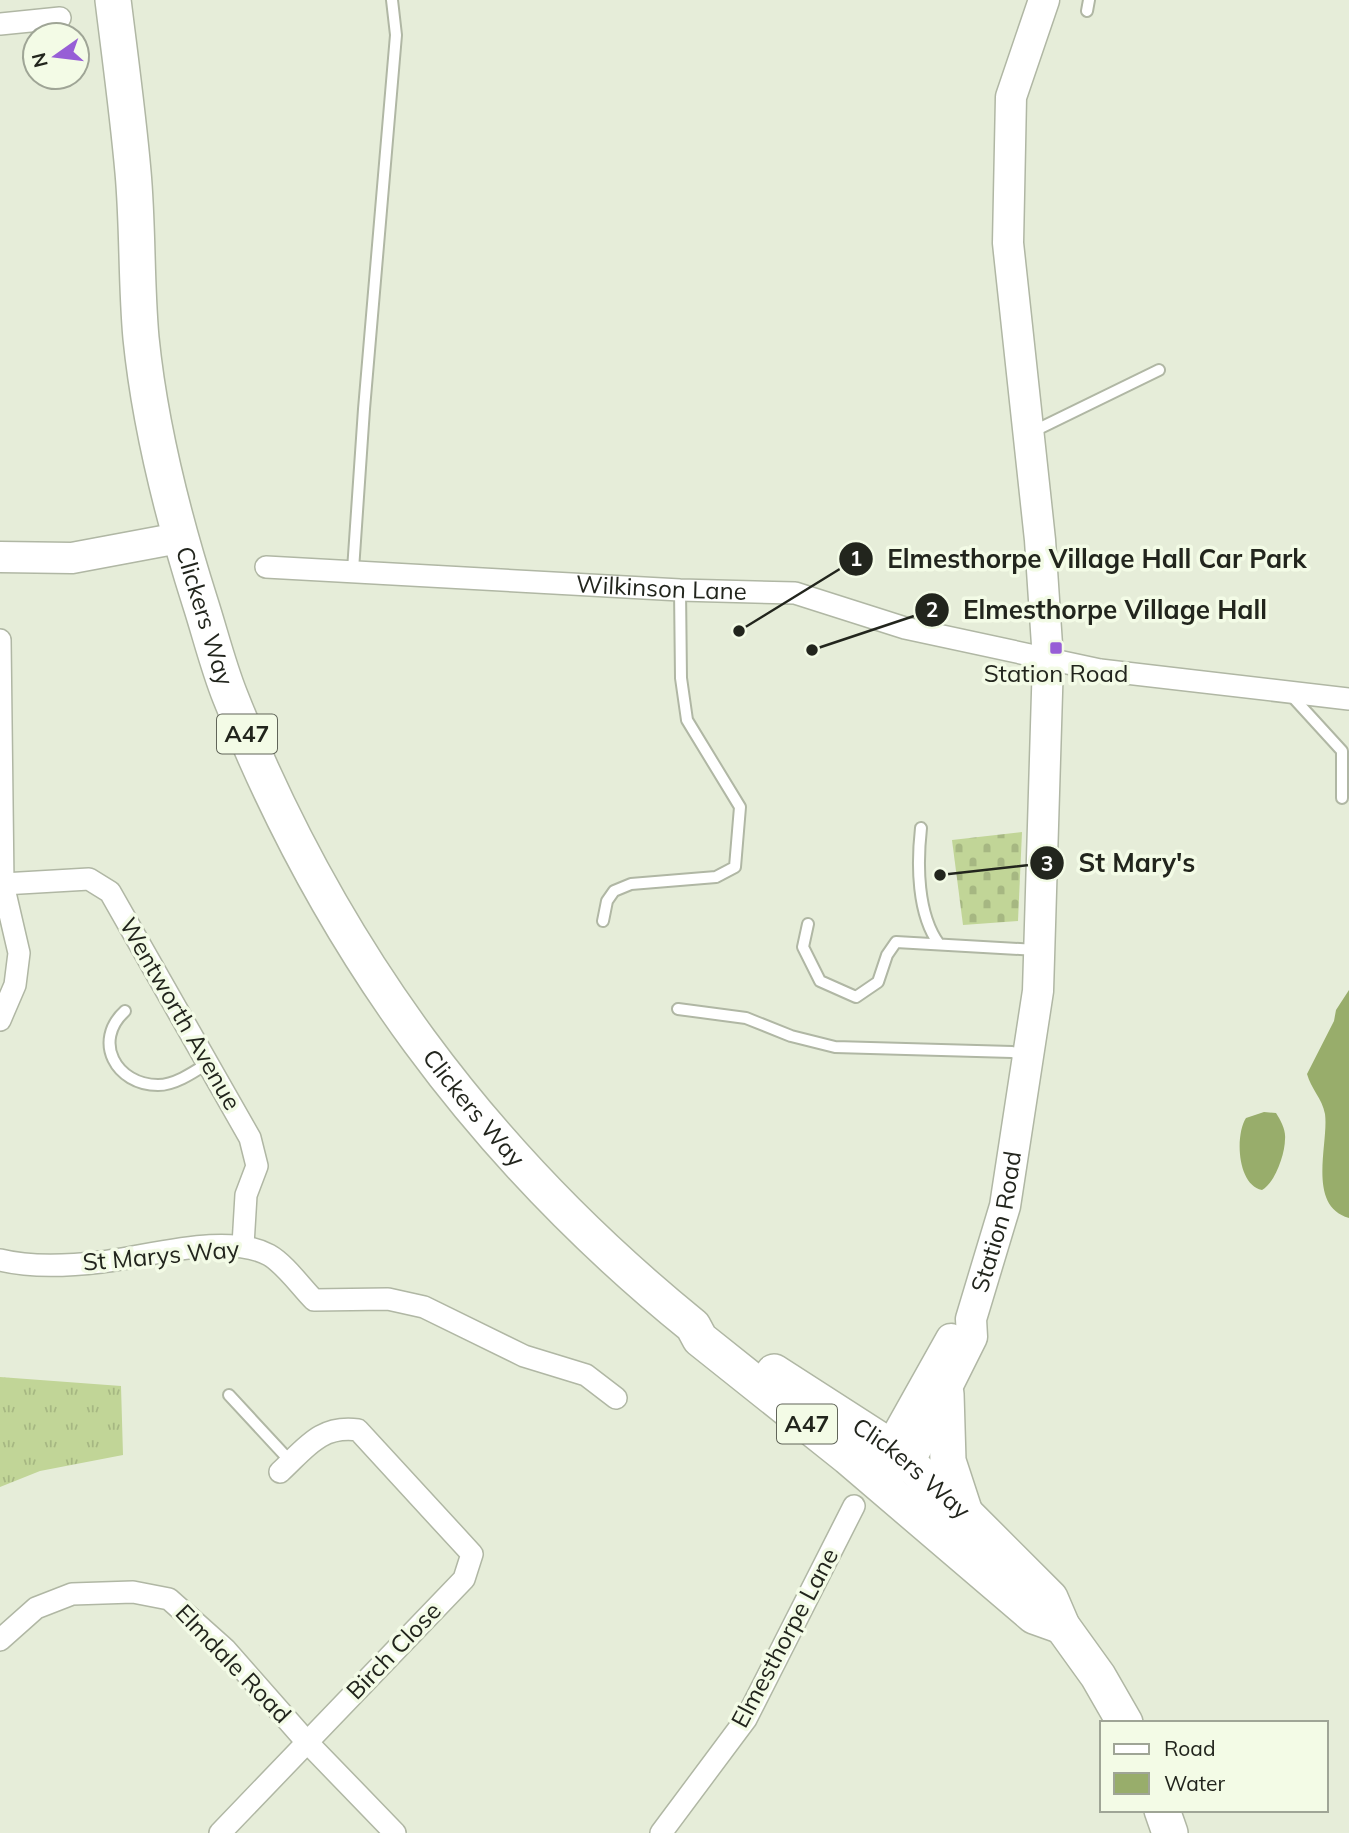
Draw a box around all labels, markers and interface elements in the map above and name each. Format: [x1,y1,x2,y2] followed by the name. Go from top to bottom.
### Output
[21,21,91,91] north arrow
[26,50,53,70] text: N
[838,535,1321,582] callout: Elmesthorpe Village Hall Car Park
[887,542,1307,575] text: Elmesthorpe Village Hall Car Park
[170,543,241,690] street label: Clickers Way
[850,545,862,571] text: 1
[575,568,747,606] street label: Wilkinson Lane
[914,586,1281,633] callout: Elmesthorpe Village Hall
[963,593,1267,626] text: Elmesthorpe Village Hall
[926,596,938,622] text: 2
[1048,640,1064,656] marker: Station Road
[984,658,1128,688] place label: Station Road
[217,714,277,754] road number: A47
[1030,840,1210,887] callout: St Mary's
[1079,846,1195,879] text: St Mary's
[1041,850,1053,876] text: 3
[114,912,248,1115] street label: Wentworth Avenue
[417,1043,532,1173] street label: Clickers Way
[964,1149,1027,1296] street label: Station Road
[81,1233,241,1277] street label: St Marys Way
[777,1404,837,1443] road number: A47
[847,1410,977,1525] street label: Clickers Way
[724,1543,844,1732] street label: Elmesthorpe Lane
[340,1595,447,1705] street label: Birch Close
[170,1598,298,1729] street label: Elmdale Road
[1100,1721,1328,1812] legend
[1164,1735,1215,1761] text: Road
[1164,1770,1225,1796] text: Water

